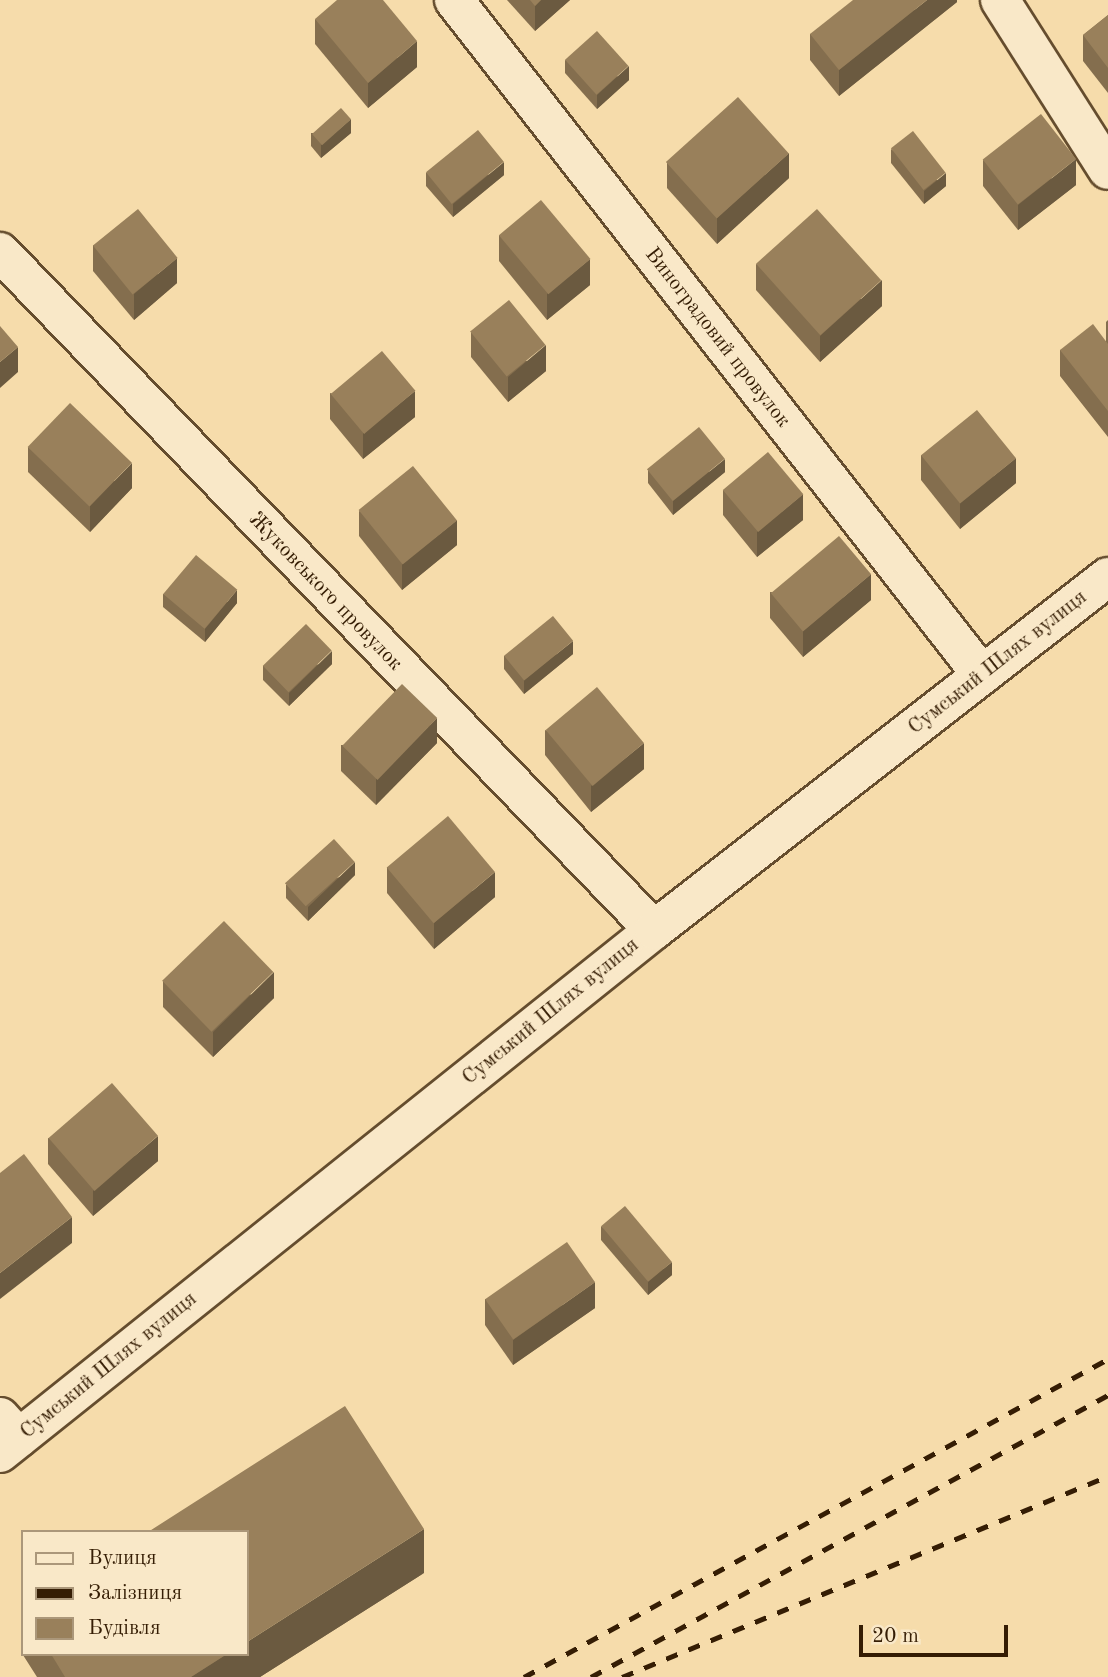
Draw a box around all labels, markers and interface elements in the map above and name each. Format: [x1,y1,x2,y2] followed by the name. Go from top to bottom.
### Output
[639,243,795,433] street label: Виноградовий провулок
[243,507,407,677] street label: Жуковського провулок
[904,585,1092,741] street label: Сумський Шлях вулиця
[458,933,644,1091] street label: Сумський Шлях вулиця
[16,1287,202,1445] street label: Сумський Шлях вулиця
[21,1530,248,1656] legend
[88,1548,157,1569] text: Вулиця
[88,1583,182,1604] text: Залізниця
[863,1610,1012,1654] scale bar
[88,1618,161,1639] text: Будівля
[872,1626,919,1647] text: 20 m

